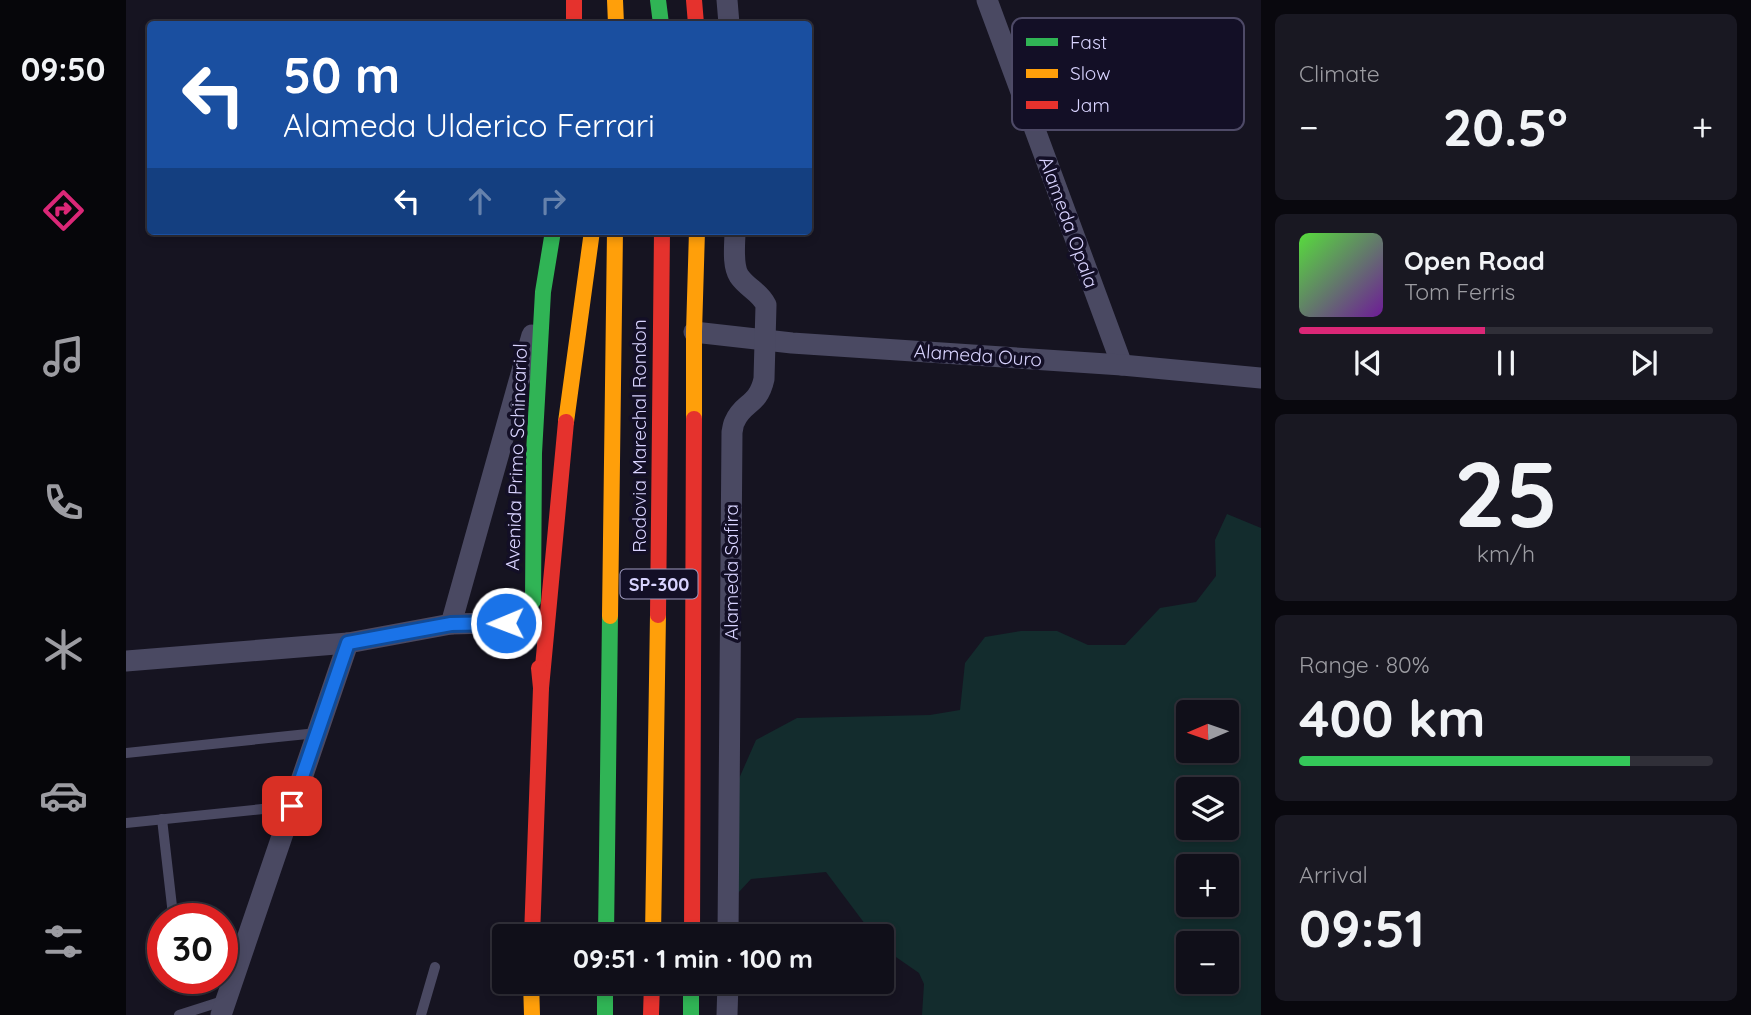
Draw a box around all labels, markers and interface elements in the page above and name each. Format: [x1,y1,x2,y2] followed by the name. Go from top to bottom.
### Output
[1012,18,1244,130] legend
[1070,30,1107,54] text: Fast
[283,44,400,105] text: 50 m
[21,49,105,89] text: 09:50
[168,49,259,140] icon: left
[1299,59,1380,88] text: Climate
[1070,61,1111,85] text: Slow
[1070,93,1110,117] text: Jam
[1443,94,1568,159] text: 20.5°
[1299,103,1319,151] text: −
[1692,103,1713,151] text: +
[283,105,655,145] text: Alameda Ulderico Ferrari
[1034,153,1104,291] street label: Alameda Opala
[388,182,426,220] icon: left
[461,182,499,220] icon: ahead
[534,182,572,220] icon: right
[39,186,88,235] icon: directions
[1404,244,1545,277] text: Open Road
[1404,277,1515,306] text: Tom Ferris
[627,319,651,553] street label: Rodovia Marechal Rondon
[39,332,88,381] icon: music
[913,339,1043,371] street label: Alameda Ouro
[500,343,532,571] street label: Avenida Primo Schincariol
[1349,344,1387,382] icon: previous
[1487,344,1525,382] icon: pause
[1625,344,1663,382] icon: next
[1454,436,1558,550] text: 25
[39,478,88,527] icon: phone
[719,504,743,640] street label: Alameda Safira
[1477,539,1535,568] text: km/h
[620,570,698,598] road number: SP-300
[469,586,543,660] position arrow
[39,625,88,674] icon: climate
[1299,650,1430,679] text: Range · 80%
[1299,685,1486,750] text: 400 km
[1176,700,1239,763] north arrow
[1176,700,1239,994] map controls
[39,771,88,820] icon: car
[262,776,322,836] pin
[1176,777,1239,840] button: layers
[273,787,311,825] icon: arrive
[1176,854,1239,917] button: +
[1299,860,1368,889] text: Arrival
[1299,895,1425,960] text: 09:51
[147,903,238,994] speed limit sign: 30
[39,917,88,966] icon: filters
[1176,931,1239,994] button: −
[573,942,813,975] text: 09:51 · 1 min · 100 m

